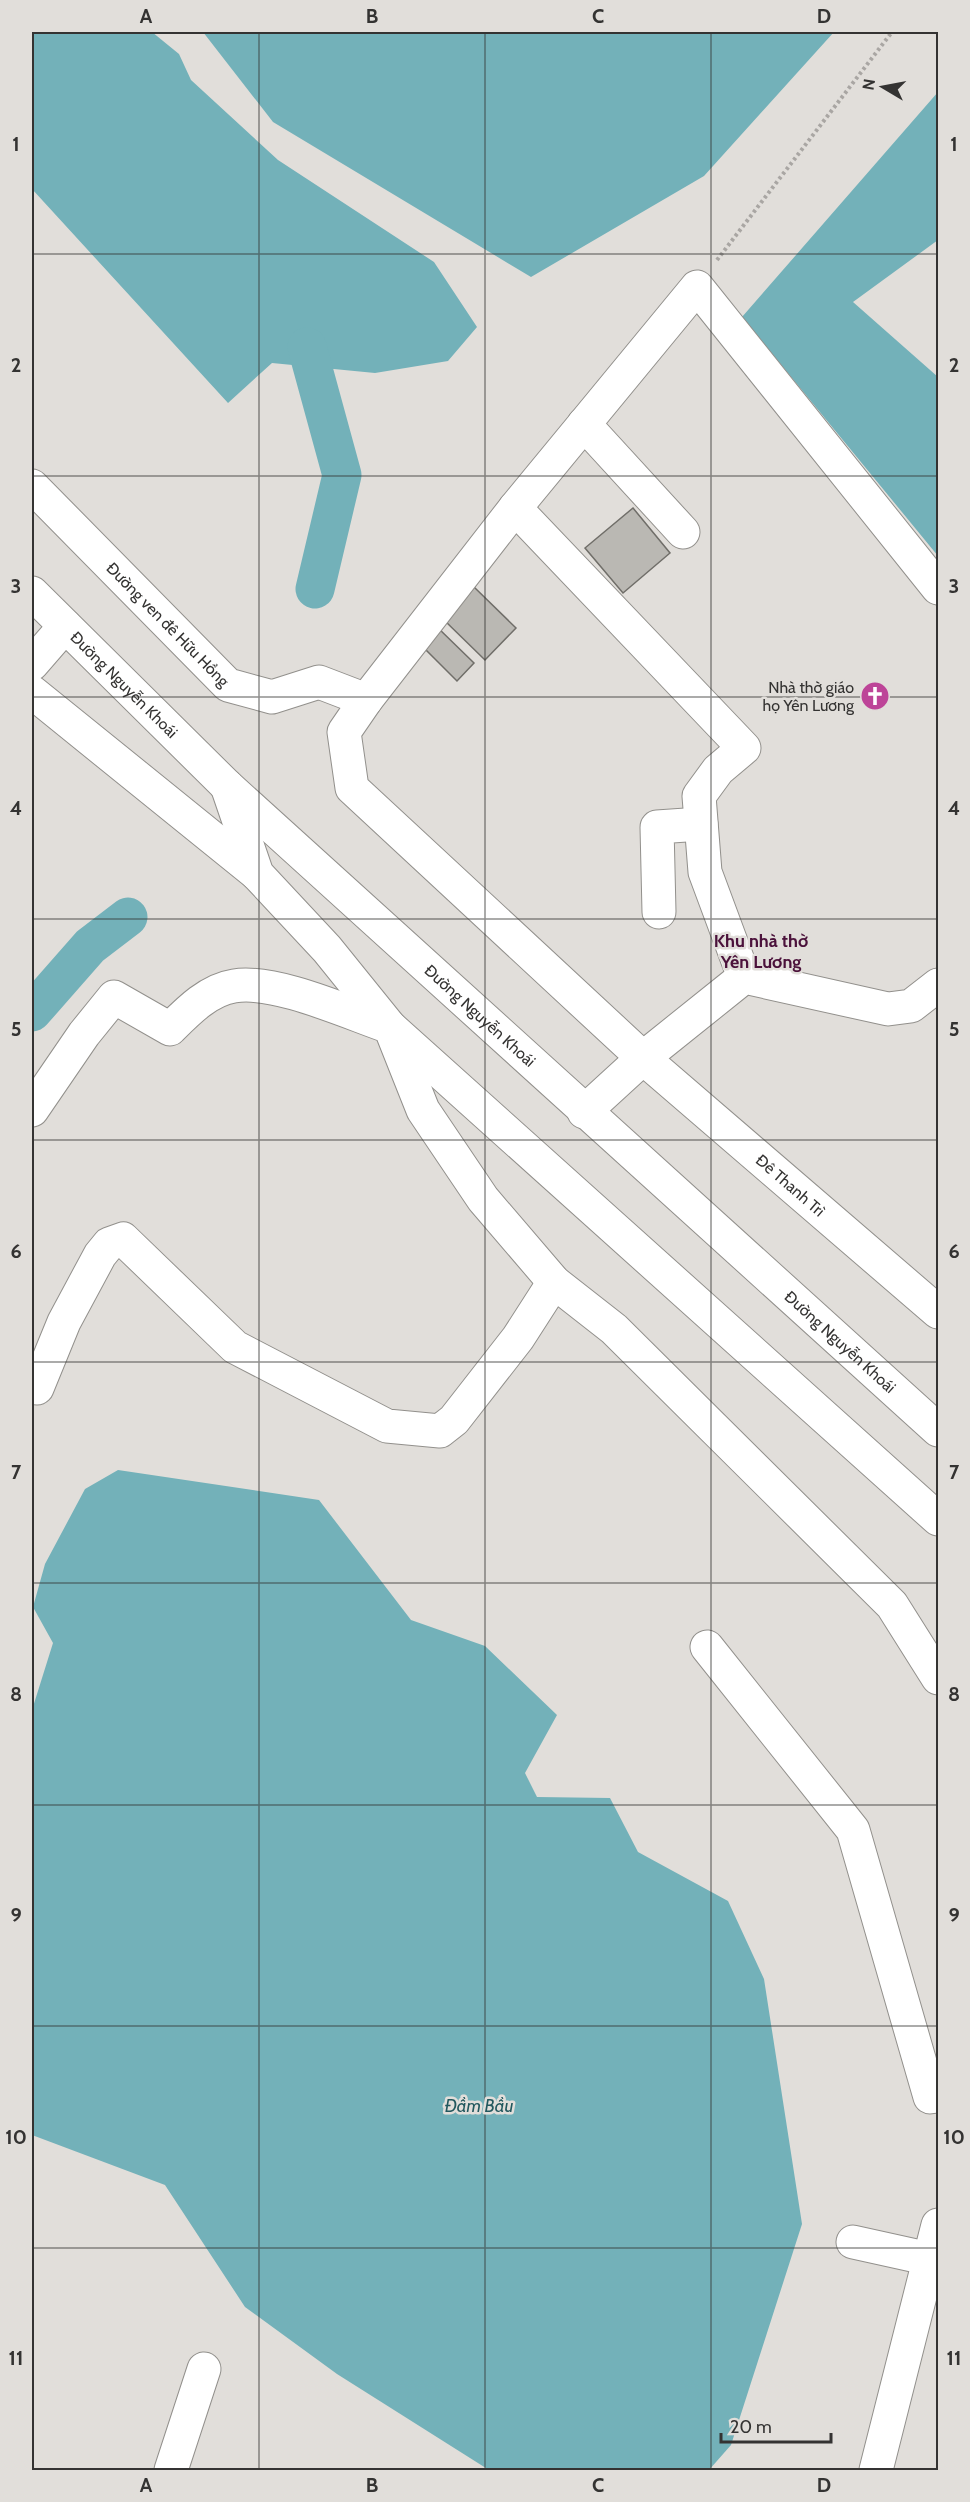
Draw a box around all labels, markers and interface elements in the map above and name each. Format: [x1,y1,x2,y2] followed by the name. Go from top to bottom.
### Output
[140,4,153,28] text: A
[366,4,378,28] text: B
[592,4,604,28] text: C
[817,4,831,28] text: D
[853,57,913,117] north arrow
[858,77,879,92] text: N
[12,132,20,156] text: 1
[950,132,958,156] text: 1
[11,353,21,377] text: 2
[949,353,959,377] text: 2
[103,558,234,691] street label: Đường ven đê Hữu Hồng
[11,574,21,598] text: 3
[949,574,959,598] text: 3
[67,627,182,742] street label: Đường Nguyễn Khoái
[762,678,855,715] place label: Nhà thờ giáo họ Yên Lương
[859,680,891,712] church icon: Nhà thờ giáo họ Yên Lương
[10,796,22,820] text: 4
[948,796,960,820] text: 4
[714,930,808,973] district label: Khu nhà thờ Yên Lương
[421,960,540,1070] street label: Đường Nguyễn Khoái
[11,1017,21,1041] text: 5
[949,1017,959,1041] text: 5
[752,1150,829,1220] street label: Đê Thanh Trì
[10,1239,22,1263] text: 6
[948,1239,960,1263] text: 6
[781,1287,900,1397] street label: Đường Nguyễn Khoái
[11,1460,22,1484] text: 7
[949,1460,960,1484] text: 7
[10,1682,22,1706] text: 8
[948,1682,960,1706] text: 8
[10,1903,22,1927] text: 9
[948,1903,960,1927] text: 9
[445,2095,513,2117] water label: Đầm Bầu
[5,2125,27,2149] text: 10
[943,2125,965,2149] text: 10
[9,2346,23,2370] text: 11
[947,2346,961,2370] text: 11
[721,2406,830,2444] scale bar
[730,2416,772,2438] text: 20 m
[140,2473,153,2497] text: A
[366,2473,378,2497] text: B
[592,2473,604,2497] text: C
[817,2473,831,2497] text: D

